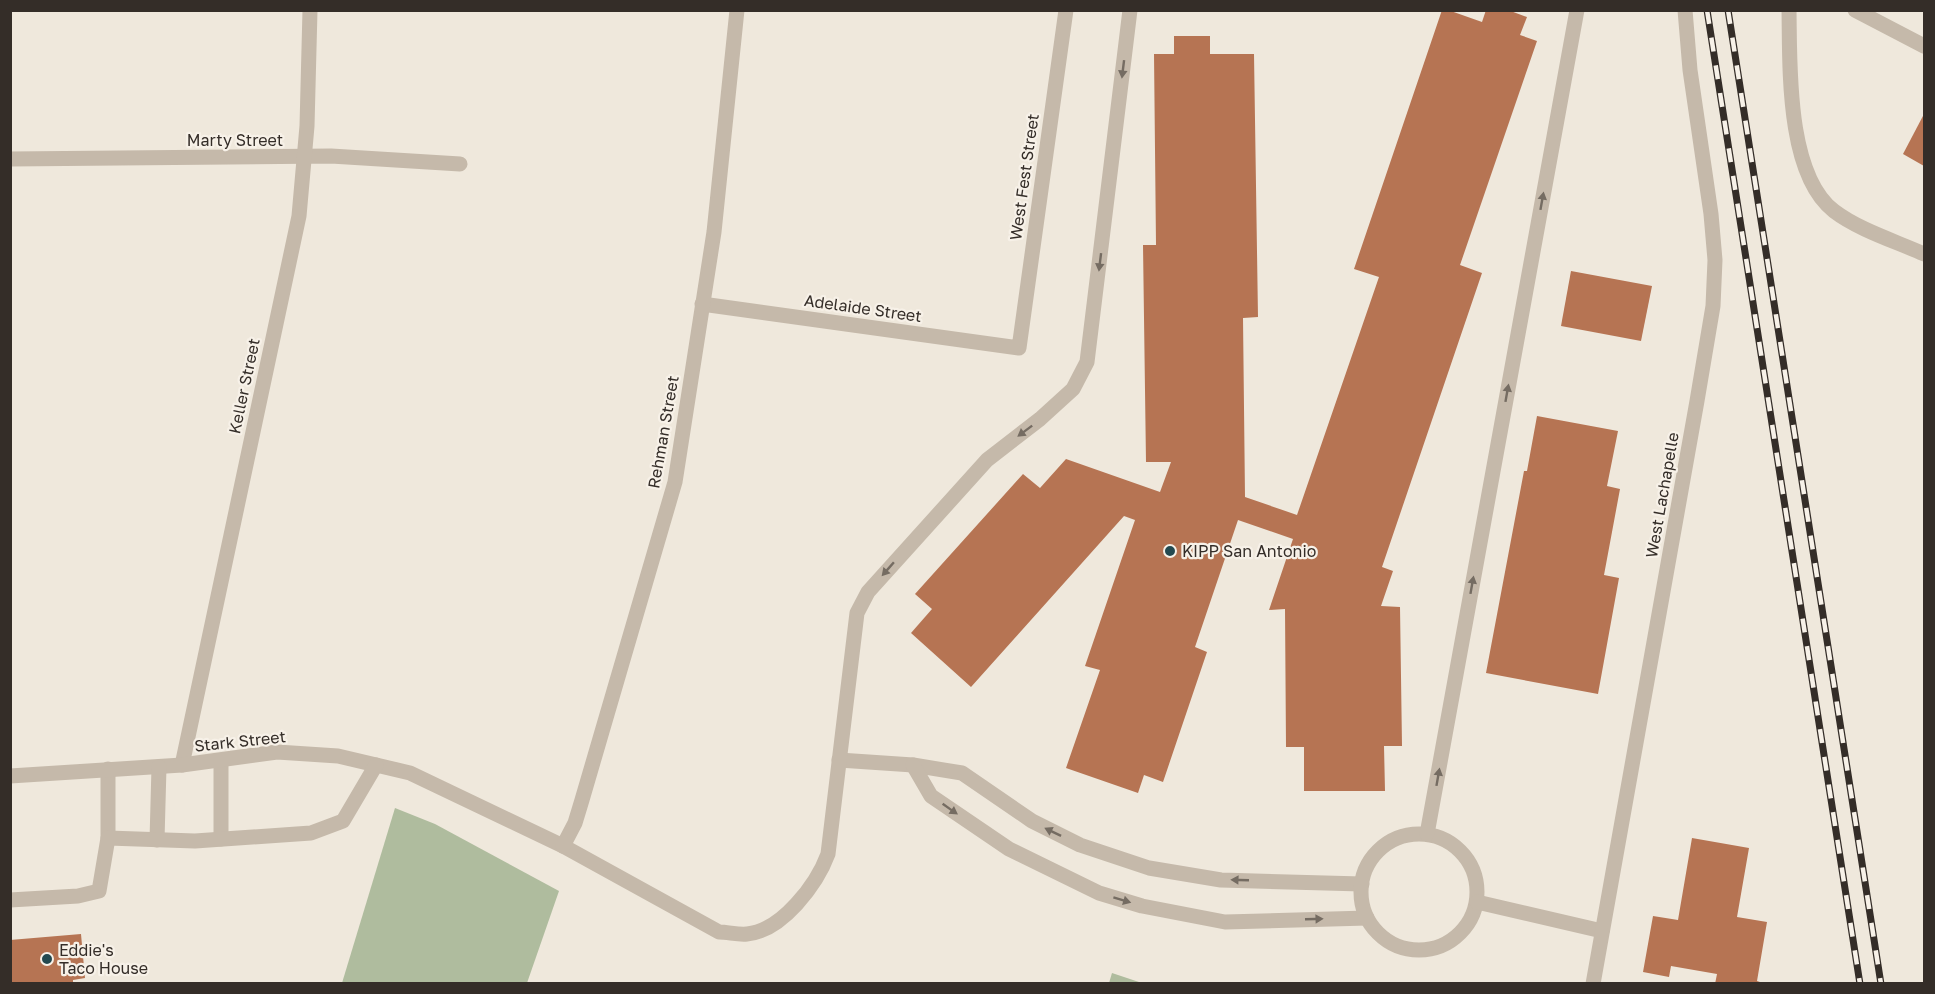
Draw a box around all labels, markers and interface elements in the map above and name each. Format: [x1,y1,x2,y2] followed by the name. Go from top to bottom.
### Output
[1119,59,1128,78] one-way arrow
[1005,112,1043,242] street label: West Fest Street
[187,130,283,150] street label: Marty Street
[1538,191,1547,210] one-way arrow
[1095,253,1104,272] one-way arrow
[803,290,923,326] street label: Adelaide Street
[224,336,264,436] street label: Keller Street
[643,374,683,490] street label: Rehman Street
[1503,383,1512,402] one-way arrow
[1017,424,1033,437] one-way arrow
[1641,431,1683,559] street label: West Lachapelle
[1182,541,1316,561] place label: KIPP San Antonio
[1163,544,1177,558] marker: KIPP San Antonio
[882,561,895,576] one-way arrow
[1468,575,1477,594] one-way arrow
[193,726,287,756] street label: Stark Street
[1433,767,1442,786] one-way arrow
[942,803,958,815] one-way arrow
[1044,827,1062,837] one-way arrow
[1231,876,1250,885] one-way arrow
[1113,896,1131,905] one-way arrow
[1305,915,1324,924] one-way arrow
[59,940,148,978] place label: Eddie's Taco House
[40,952,54,966] marker: Eddie's Taco House

